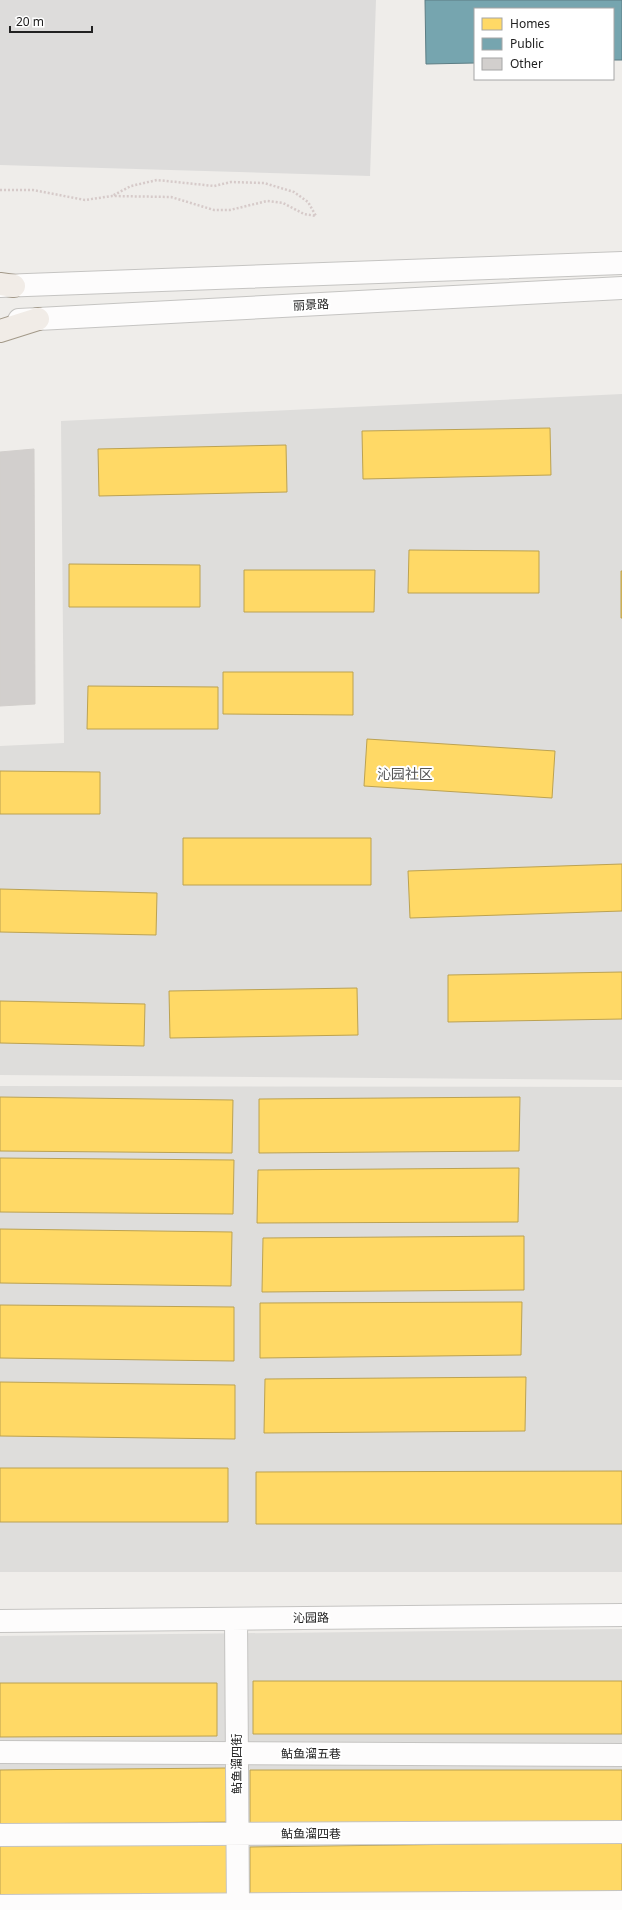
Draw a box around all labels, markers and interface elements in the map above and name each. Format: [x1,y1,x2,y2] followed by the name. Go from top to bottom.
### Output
[10,8,92,34] scale bar
[474,8,614,80] legend
[16,13,44,30] text: 20 m
[510,15,550,32] text: Homes
[510,35,544,52] text: Public
[510,55,543,72] text: Other
[293,295,329,314] street label: 丽景路
[377,764,433,783] district label: 沁园社区
[293,1609,329,1626] street label: 沁园路
[228,1734,245,1794] street label: 鲇鱼溜四街
[281,1745,341,1762] street label: 鲇鱼溜五巷
[281,1825,341,1842] street label: 鲇鱼溜四巷

